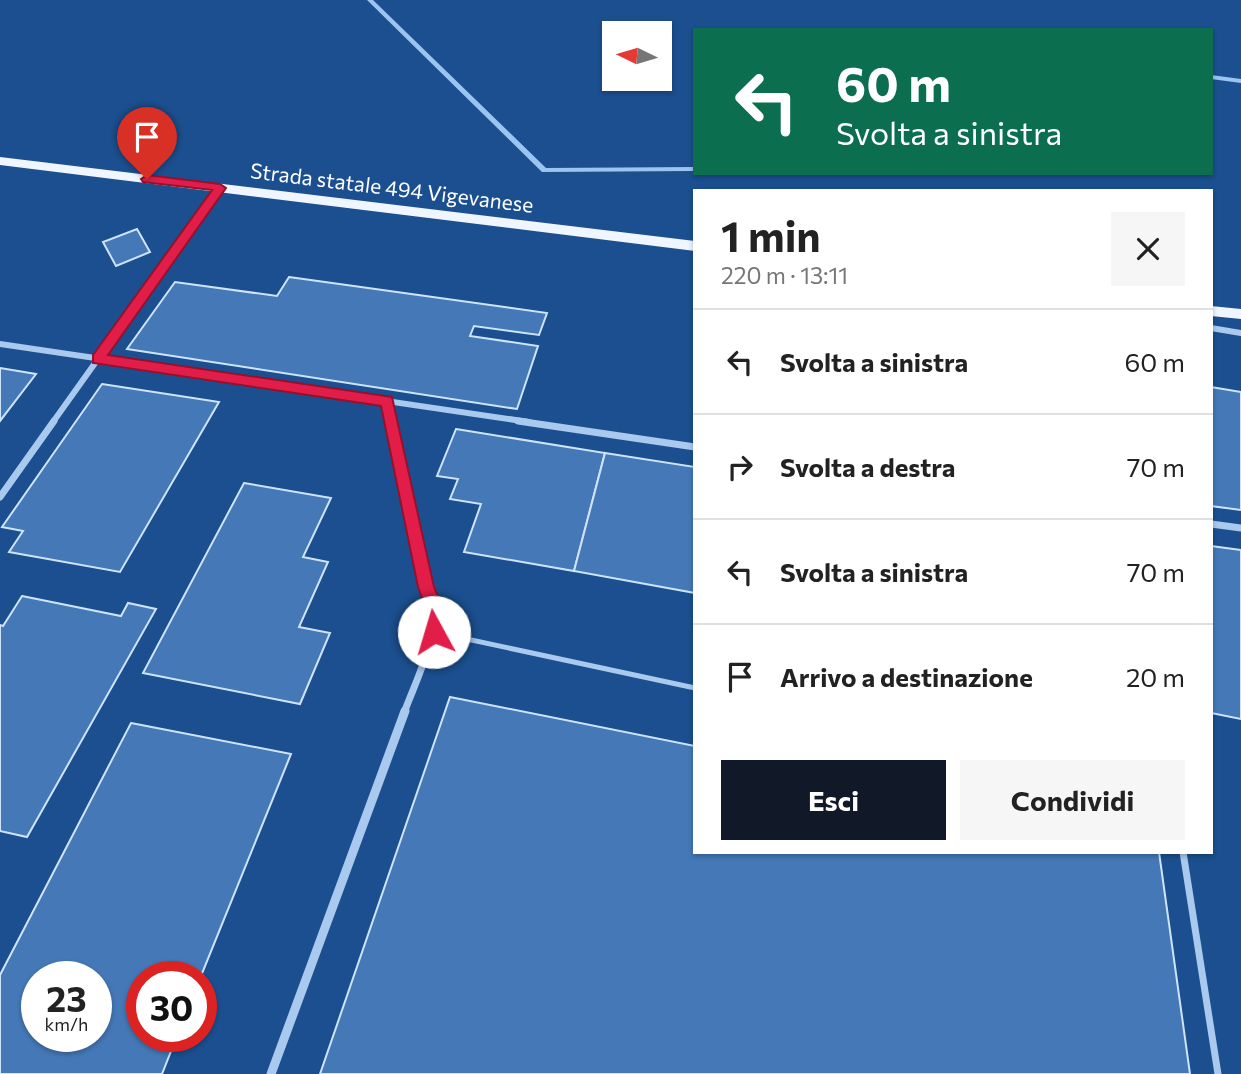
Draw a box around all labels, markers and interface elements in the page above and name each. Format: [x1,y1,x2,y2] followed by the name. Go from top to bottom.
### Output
[602,21,672,91] north arrow
[602,21,672,91] map controls
[836,52,951,112] text: 60 m
[721,56,812,147] icon: left
[117,107,177,179] pin
[836,112,1062,152] text: Svolta a sinistra
[128,118,166,156] icon: arrive
[249,157,535,217] street label: Strada statale 494 Vigevanese
[721,209,821,261] text: 1 min
[1111,212,1185,286] button: close
[721,261,848,289] text: 220 m · 13:11
[721,343,759,381] icon: left
[780,346,968,377] text: Svolta a sinistra
[1125,346,1185,377] text: 60 m
[721,448,759,486] icon: right
[780,451,955,482] text: Svolta a destra
[1127,451,1185,482] text: 70 m
[721,553,759,591] icon: left
[780,556,968,587] text: Svolta a sinistra
[1127,556,1185,587] text: 70 m
[397,595,471,669] position arrow
[721,658,759,696] icon: arrive
[780,661,1033,692] text: Arrivo a destinazione
[1126,661,1185,692] text: 20 m
[721,760,946,840] button: Esci
[960,760,1185,840] button: Condividi
[126,961,217,1052] speed limit sign: 30
[46,976,87,1019] text: 23
[45,1013,88,1035] text: km/h

